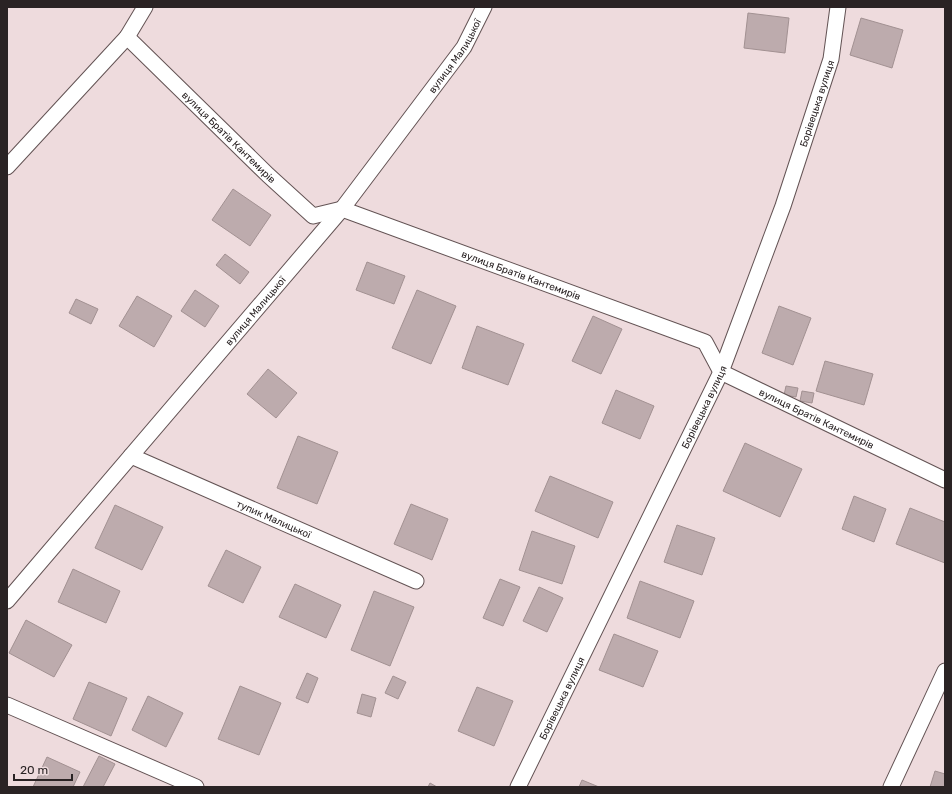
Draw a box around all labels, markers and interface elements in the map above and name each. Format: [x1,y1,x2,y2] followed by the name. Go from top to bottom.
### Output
[426,17,484,96] street label: вулиця Малицької
[798,59,837,149] street label: Борівецька вулиця
[179,89,278,186] street label: вулиця Братів Кантемирів
[460,248,583,303] street label: вулиця Братів Кантемирів
[223,274,289,348] street label: вулиця Малицької
[679,364,730,451] street label: Борівецька вулиця
[757,386,876,452] street label: вулиця Братів Кантемирів
[234,498,313,541] street label: тупик Малицької
[537,655,588,742] street label: Борівецька вулиця
[14,756,72,782] scale bar
[20,763,48,777] text: 20 m

